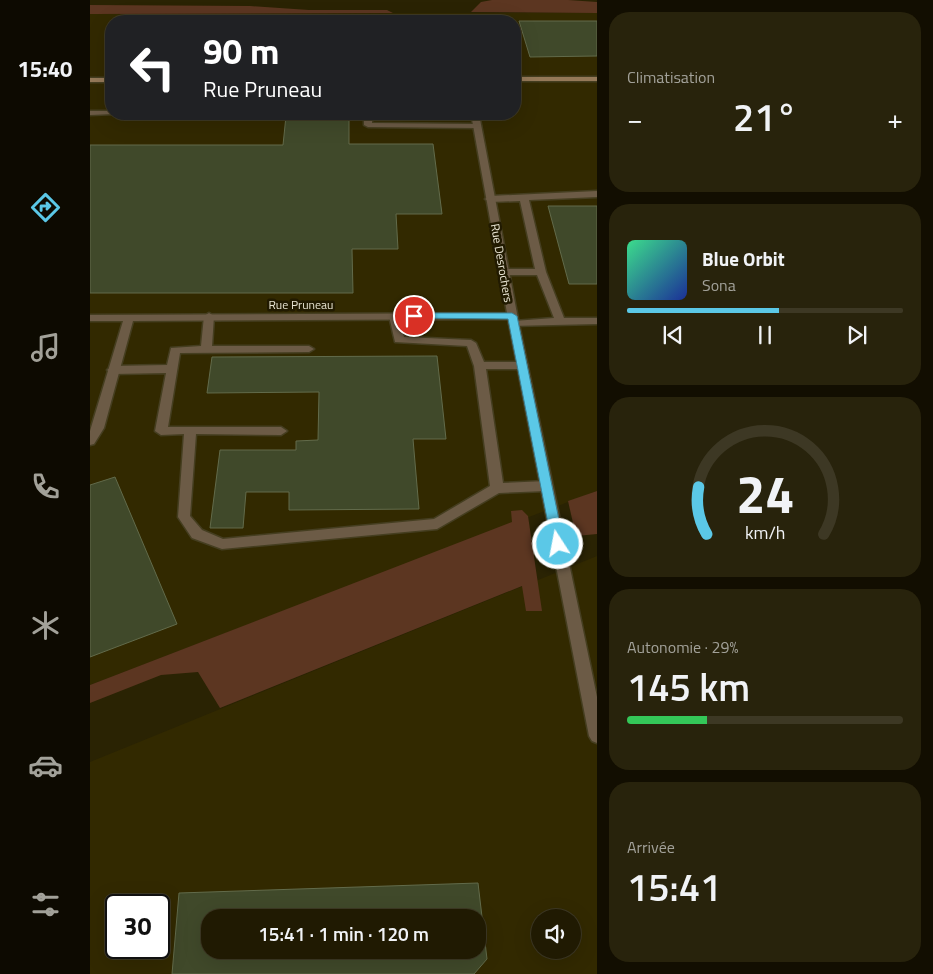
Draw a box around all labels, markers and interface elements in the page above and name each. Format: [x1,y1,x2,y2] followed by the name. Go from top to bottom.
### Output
[203,24,279,78] text: 90 m
[120,35,185,100] icon: left
[18,52,72,86] text: 15:40
[627,65,715,89] text: Climatisation
[203,72,322,106] text: Rue Pruneau
[733,88,797,146] text: 21°
[627,97,643,140] text: −
[887,97,903,140] text: +
[28,190,63,225] icon: directions
[486,222,518,304] street label: Rue Desrochers
[702,244,785,273] text: Blue Orbit
[702,273,736,297] text: Sona
[269,295,333,314] street label: Rue Pruneau
[393,295,435,337] pin
[400,302,428,330] icon: arrive
[659,321,687,349] icon: previous
[751,321,779,349] icon: pause
[843,321,871,349] icon: next
[28,330,63,365] icon: music
[736,454,794,533] text: 24
[28,469,63,504] icon: phone
[531,517,583,569] position arrow
[745,519,785,546] text: km/h
[28,608,63,643] icon: climate
[627,635,739,659] text: Autonomie · 29%
[627,658,750,716] text: 145 km
[28,748,63,783] icon: car
[627,835,675,859] text: Arrivée
[627,858,721,916] text: 15:41
[28,887,63,922] icon: filters
[105,894,170,959] speed limit sign: 30
[531,909,581,959] map controls
[531,909,581,959] button: sound
[258,919,429,948] text: 15:41 · 1 min · 120 m

